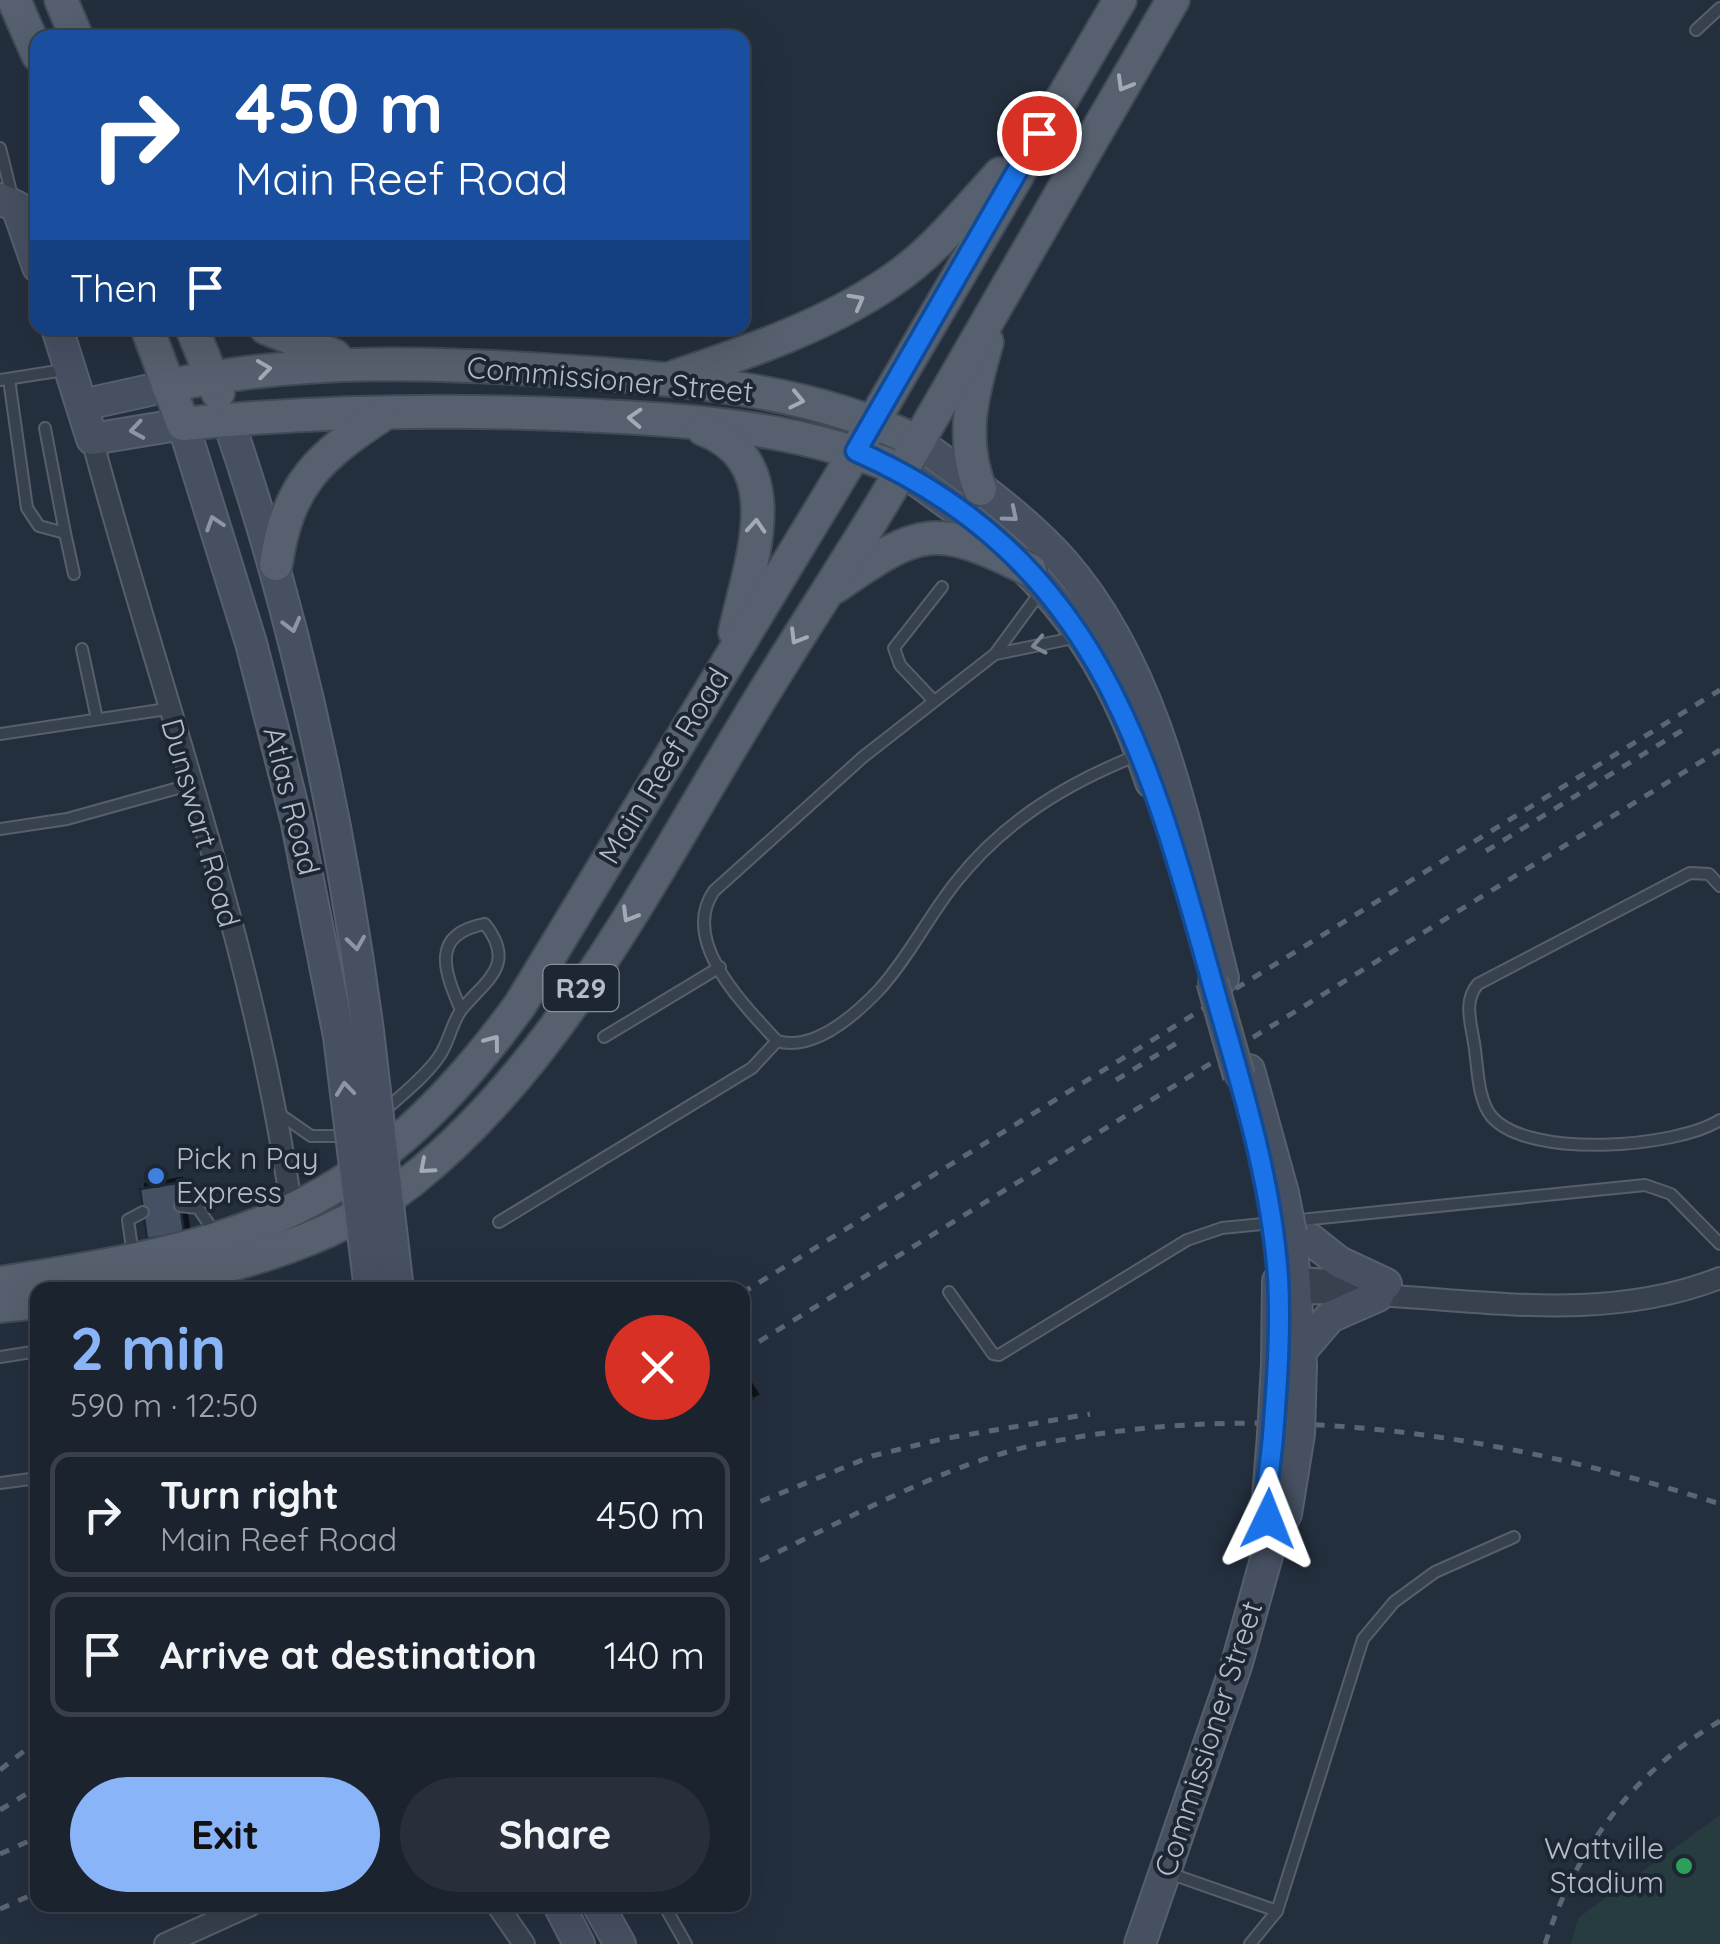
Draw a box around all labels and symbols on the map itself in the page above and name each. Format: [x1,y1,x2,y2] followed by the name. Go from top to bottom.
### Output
[1116,73,1136,91] one-way arrow
[997,91,1082,176] pin
[846,294,864,314] one-way arrow
[465,348,755,410] street label: Commissioner Street
[256,360,273,381] one-way arrow
[788,389,805,410] one-way arrow
[627,408,643,429] one-way arrow
[129,419,145,440] one-way arrow
[1000,503,1018,521] one-way arrow
[205,515,225,532] one-way arrow
[745,517,766,533] one-way arrow
[280,616,301,633] one-way arrow
[790,626,809,644] one-way arrow
[1031,634,1048,655] one-way arrow
[590,660,737,871] street label: Main Reef Road
[153,714,249,931] street label: Dunswart Road
[255,723,329,879] street label: Atlas Road
[622,904,641,922] one-way arrow
[345,935,366,952] one-way arrow
[544,965,618,1011] road number: R29
[482,1035,499,1053] one-way arrow
[334,1081,356,1097] one-way arrow
[176,1139,319,1211] place label: Pick n Pay Express
[419,1156,438,1174] one-way arrow
[145,1165,167,1187] marker: Pick n Pay Express
[1216,1467,1320,1571] position arrow
[1146,1596,1271,1881] street label: Commissioner Street
[1544,1829,1664,1901] place label: Wattville Stadium
[1673,1855,1695,1877] marker: Wattville Stadium

